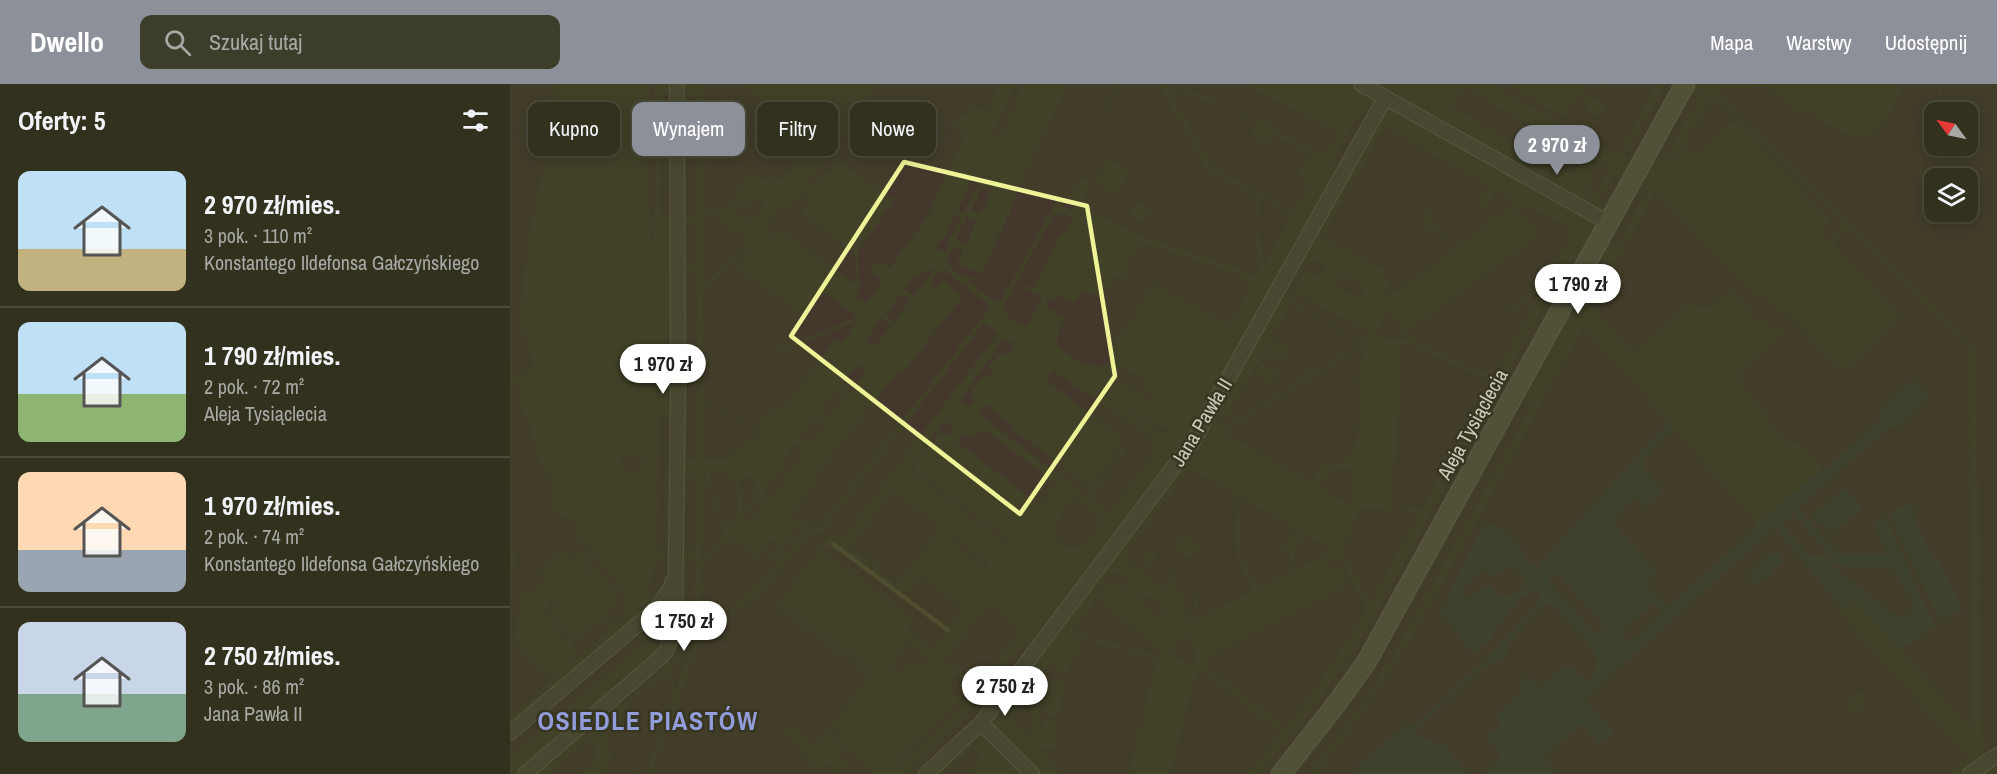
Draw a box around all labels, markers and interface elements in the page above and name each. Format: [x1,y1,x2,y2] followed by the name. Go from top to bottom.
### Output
[140,15,560,69] search box
[30,23,104,61] text: Dwello
[161,26,194,59] icon: search
[209,27,302,57] text: Szukaj tutaj
[1710,28,1753,57] text: Mapa
[1786,28,1852,57] text: Warstwy
[1885,28,1967,57] text: Udostępnij
[528,102,620,156] chip: Kupno
[632,102,745,156] chip: Wynajem
[757,102,838,156] chip: Filtry
[850,102,936,156] chip: Nowe
[1924,102,1978,156] north arrow
[1924,102,1978,222] map controls
[18,103,106,138] text: Oferty: 5
[459,104,492,137] icon: filters
[1495,125,1619,176] pin: 2 970 zł
[1528,131,1586,158] text: 2 970 zł
[1924,168,1978,222] button: layers
[204,187,340,222] text: 2 970 zł/mies.
[66,195,138,267] icon: home
[204,222,312,249] text: 3 pok. · 110 m²
[204,249,479,276] text: Konstantego Ildefonsa Gałczyńskiego
[1516,264,1640,315] pin: 1 790 zł
[1549,270,1607,297] text: 1 790 zł
[204,338,340,373] text: 1 790 zł/mies.
[601,344,725,395] pin: 1 970 zł
[66,346,138,418] icon: home
[634,350,692,377] text: 1 970 zł
[1430,364,1514,485] street label: Aleja Tysiąclecia
[204,373,304,400] text: 2 pok. · 72 m²
[1164,373,1238,471] street label: Jana Pawła II
[204,400,327,427] text: Aleja Tysiąclecia
[204,488,340,523] text: 1 970 zł/mies.
[66,496,138,568] icon: home
[204,523,304,550] text: 2 pok. · 74 m²
[204,550,479,577] text: Konstantego Ildefonsa Gałczyńskiego
[622,601,746,652] pin: 1 750 zł
[655,607,713,634] text: 1 750 zł
[204,638,340,673] text: 2 750 zł/mies.
[66,646,138,718] icon: home
[943,666,1067,717] pin: 2 750 zł
[976,672,1034,699] text: 2 750 zł
[204,673,304,700] text: 3 pok. · 86 m²
[204,700,302,727] text: Jana Pawła II
[537,703,759,738] district label: OSIEDLE PIASTÓW

